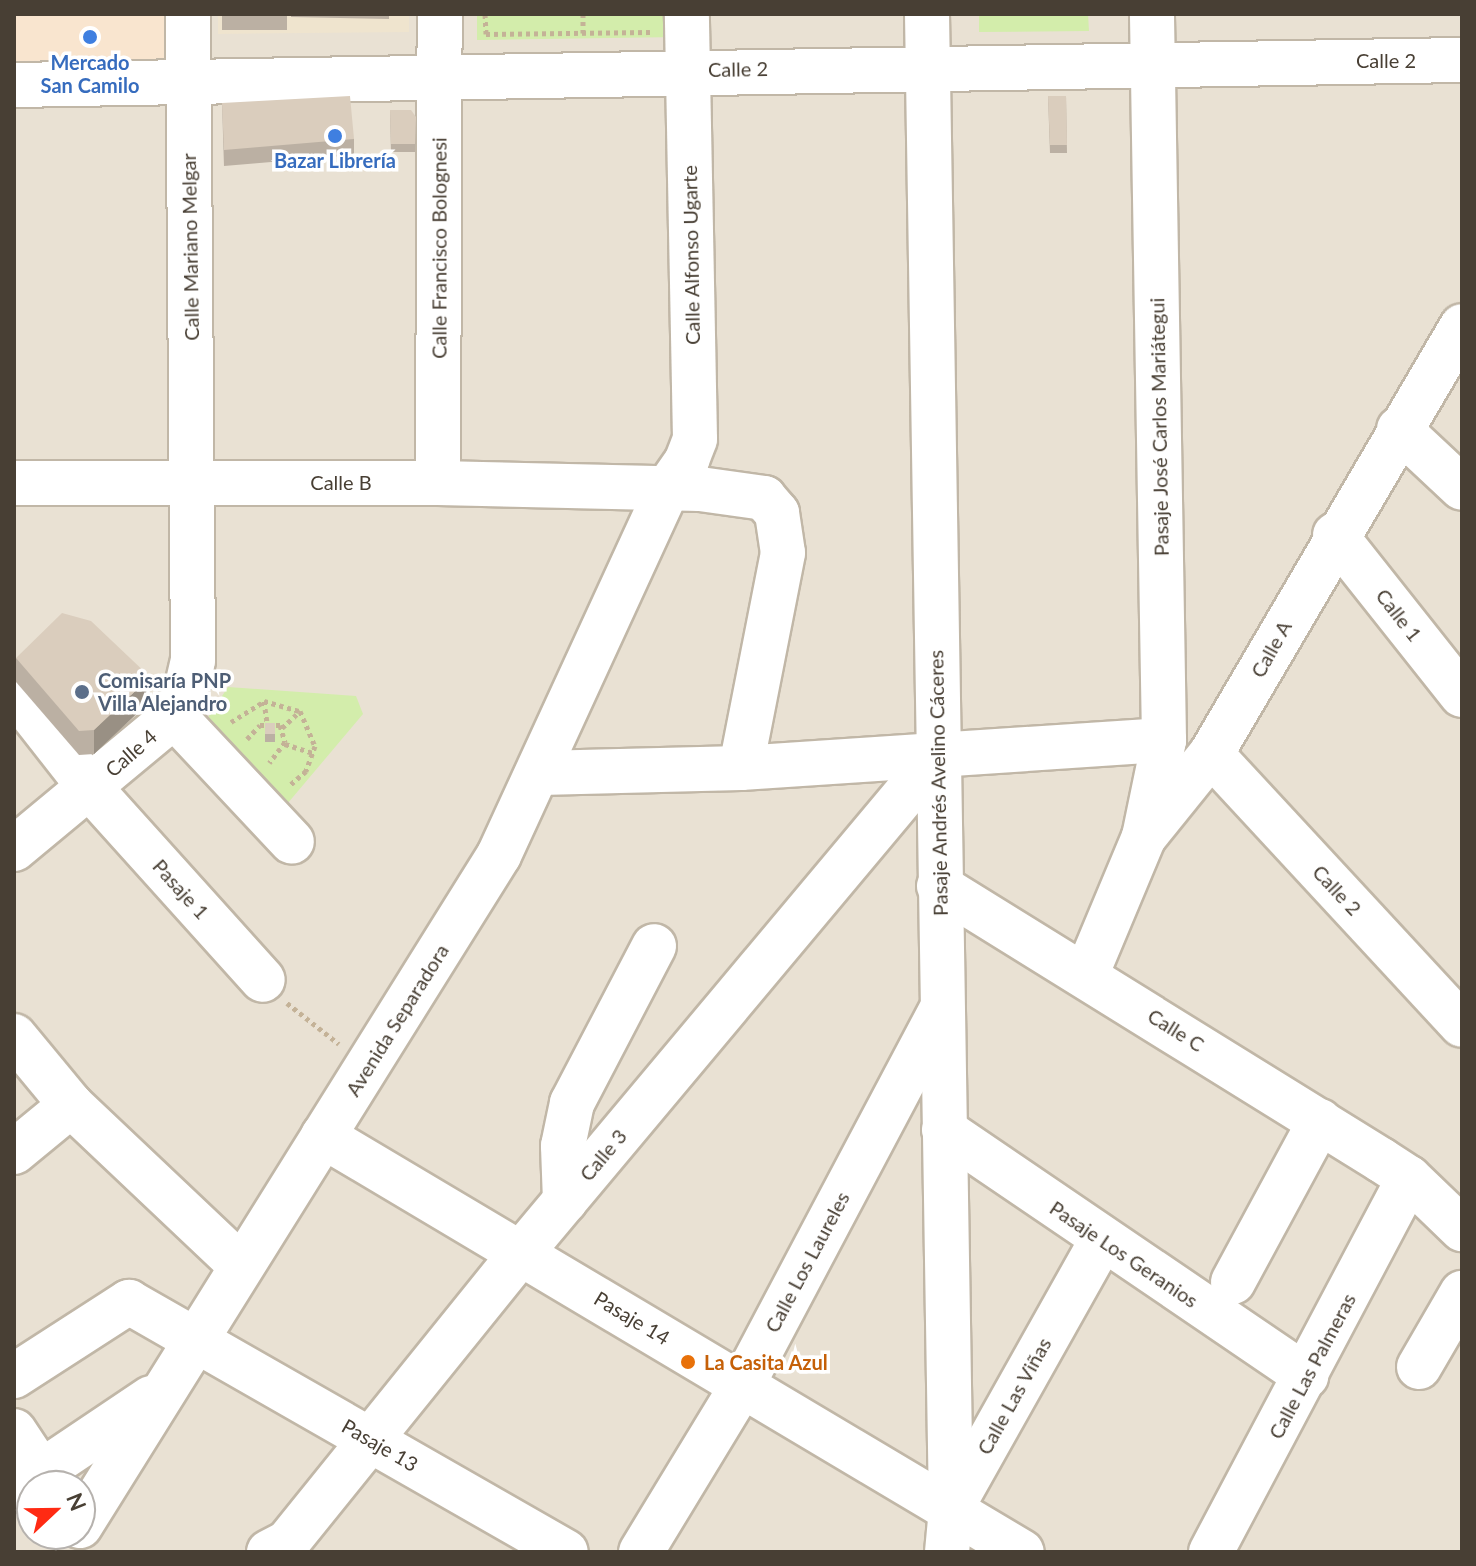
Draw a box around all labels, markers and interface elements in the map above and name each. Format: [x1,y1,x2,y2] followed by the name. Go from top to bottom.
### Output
[81,28,99,46] marker: Mercado San Camilo
[1356,48,1416,72] street label: Calle 2
[41,50,139,97] place label: Mercado San Camilo
[708,56,768,82] street label: Calle 2
[326,127,344,145] marker: Bazar Librería
[427,137,451,359] street label: Calle Francisco Bolognesi
[274,148,396,172] place label: Bazar Librería
[176,153,204,341] street label: Calle Mariano Melgar
[677,165,705,345] street label: Calle Alfonso Ugarte
[1145,297,1173,557] street label: Pasaje José Carlos Mariátegui
[310,470,372,494] street label: Calle B
[1371,584,1427,646] street label: Calle 1
[1245,616,1297,682] street label: Calle A
[924,649,952,917] street label: Pasaje Andrés Avelino Cáceres
[98,668,231,715] place label: Comisaría PNP Villa Alejandro
[73,683,91,701] marker: Comisaría PNP Villa Alejandro
[100,724,162,782] street label: Calle 4
[148,854,214,924] street label: Pasaje 1
[1308,860,1366,920] street label: Calle 2
[341,940,453,1100] street label: Avenida Separadora
[1143,1003,1209,1057] street label: Calle C
[575,1124,631,1186] street label: Calle 3
[760,1188,854,1336] street label: Calle Los Laureles
[1045,1196,1203,1312] street label: Pasaje Los Geranios
[590,1286,674,1350] street label: Pasaje 14
[1263,1289,1361,1443] street label: Calle Las Palmeras
[972,1333,1056,1459] street label: Calle Las Viñas
[704,1350,828,1374] place label: La Casita Azul
[679,1353,697,1371] marker: La Casita Azul
[338,1414,422,1476] street label: Pasaje 13
[16,1470,96,1550] north arrow
[61,1489,93,1514] text: N

